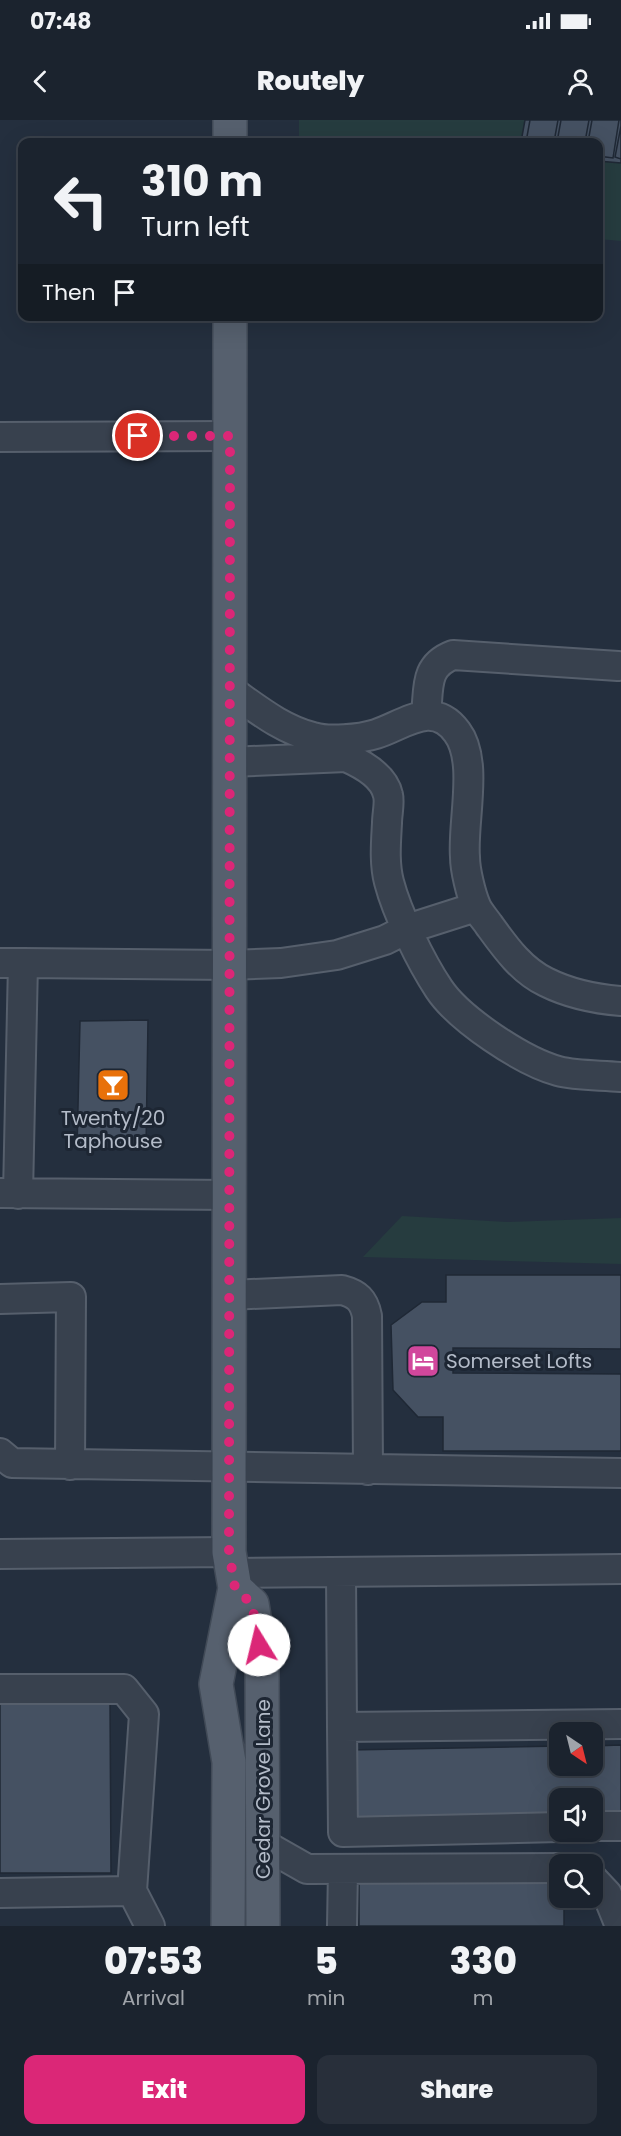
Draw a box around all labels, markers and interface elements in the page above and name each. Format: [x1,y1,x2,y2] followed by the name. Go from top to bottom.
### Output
[30,6,92,37] text: 07:48
[257,62,364,99] text: Routely
[24,65,57,98] icon: back
[564,65,597,98] icon: person
[141,152,263,211] text: 310 m
[42,162,120,240] icon: left
[141,208,250,245] text: Turn left
[108,276,141,309] icon: arrive
[42,277,96,308] text: Then
[112,410,163,461] pin
[121,419,154,452] icon: arrive
[95,1067,131,1103] bar icon: Twenty/20 Taphouse
[61,1104,165,1155] place label: Twenty/20 Taphouse
[405,1343,441,1379] hotel icon: Somerset Lofts
[446,1347,592,1375] place label: Somerset Lofts
[227,1613,291,1677] position arrow
[249,1699,277,1879] street label: Cedar Grove Lane
[549,1722,603,1776] north arrow
[549,1722,603,1908] map controls
[549,1788,603,1842] button: sound
[549,1854,603,1908] button: search
[104,1936,203,1987] text: 07:53
[314,1936,338,1987] text: 5
[449,1936,517,1987] text: 330
[122,1984,185,2012] text: Arrival
[307,1984,345,2012] text: min
[473,1984,493,2012] text: m
[24,2055,305,2124] button: Exit
[317,2055,597,2124] button: Share

